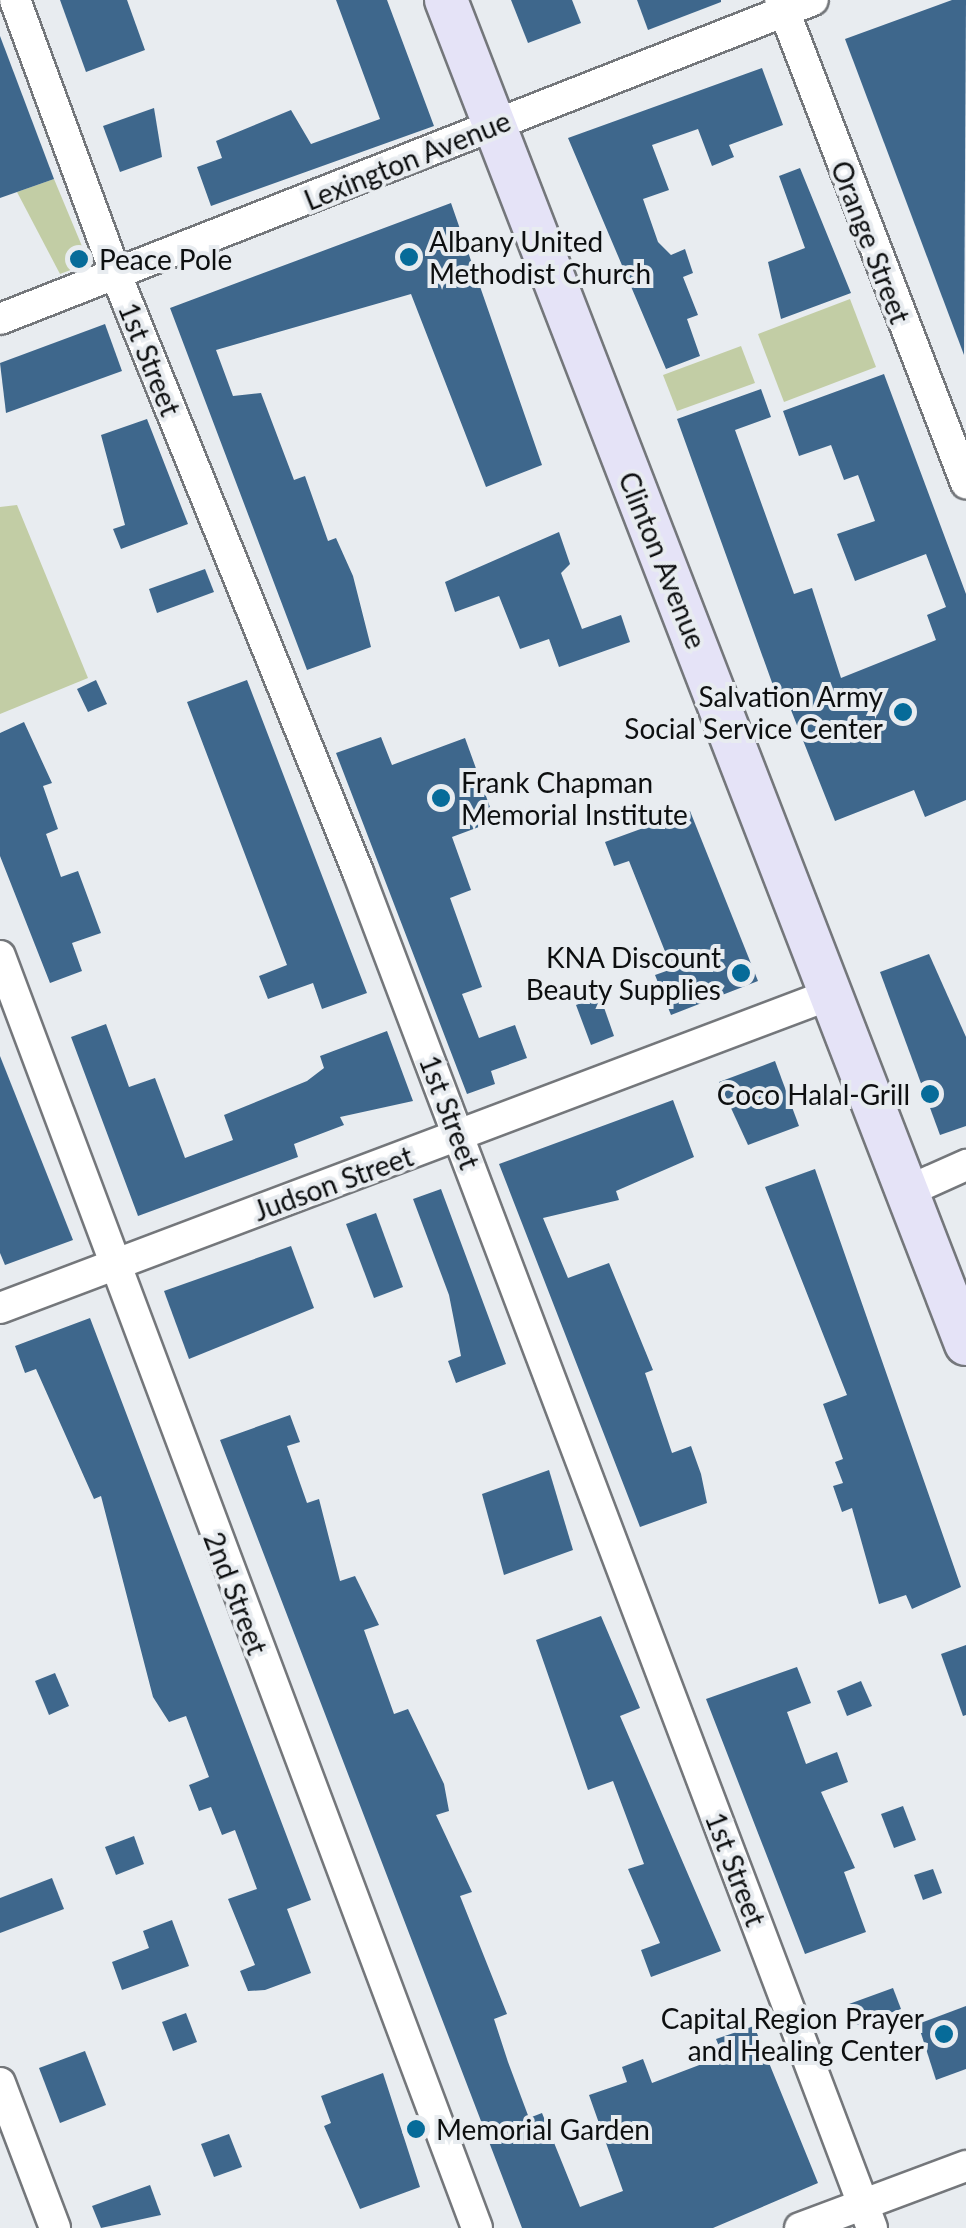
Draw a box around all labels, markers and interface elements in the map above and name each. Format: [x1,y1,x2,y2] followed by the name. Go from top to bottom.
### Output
[299,103,515,217] street label: Lexington Avenue
[825,156,917,328] street label: Orange Street
[429,224,651,290] place label: Albany United Methodist Church
[99,242,232,276] place label: Peace Pole
[398,246,420,268] marker: Albany United Methodist Church
[68,248,90,270] marker: Peace Pole
[112,297,188,421] street label: 1st Street
[612,466,714,654] street label: Clinton Avenue
[624,679,883,745] place label: Salvation Army Social Service Center
[892,701,914,723] marker: Salvation Army Social Service Center
[461,765,688,831] place label: Frank Chapman Memorial Institute
[430,787,452,809] marker: Frank Chapman Memorial Institute
[525,940,721,1006] place label: KNA Discount Beauty Supplies
[730,962,752,984] marker: KNA Discount Beauty Supplies
[413,1050,487,1174] street label: 1st Street
[717,1077,910,1111] place label: Coco Halal-Grill
[919,1083,941,1105] marker: Coco Halal-Grill
[249,1139,417,1227] street label: Judson Street
[197,1527,275,1659] street label: 2nd Street
[699,1807,773,1931] street label: 1st Street
[661,2001,924,2067] place label: Capital Region Prayer and Healing Center
[933,2023,955,2045] marker: Capital Region Prayer and Healing Center
[436,2112,650,2146] place label: Memorial Garden
[405,2118,427,2140] marker: Memorial Garden

